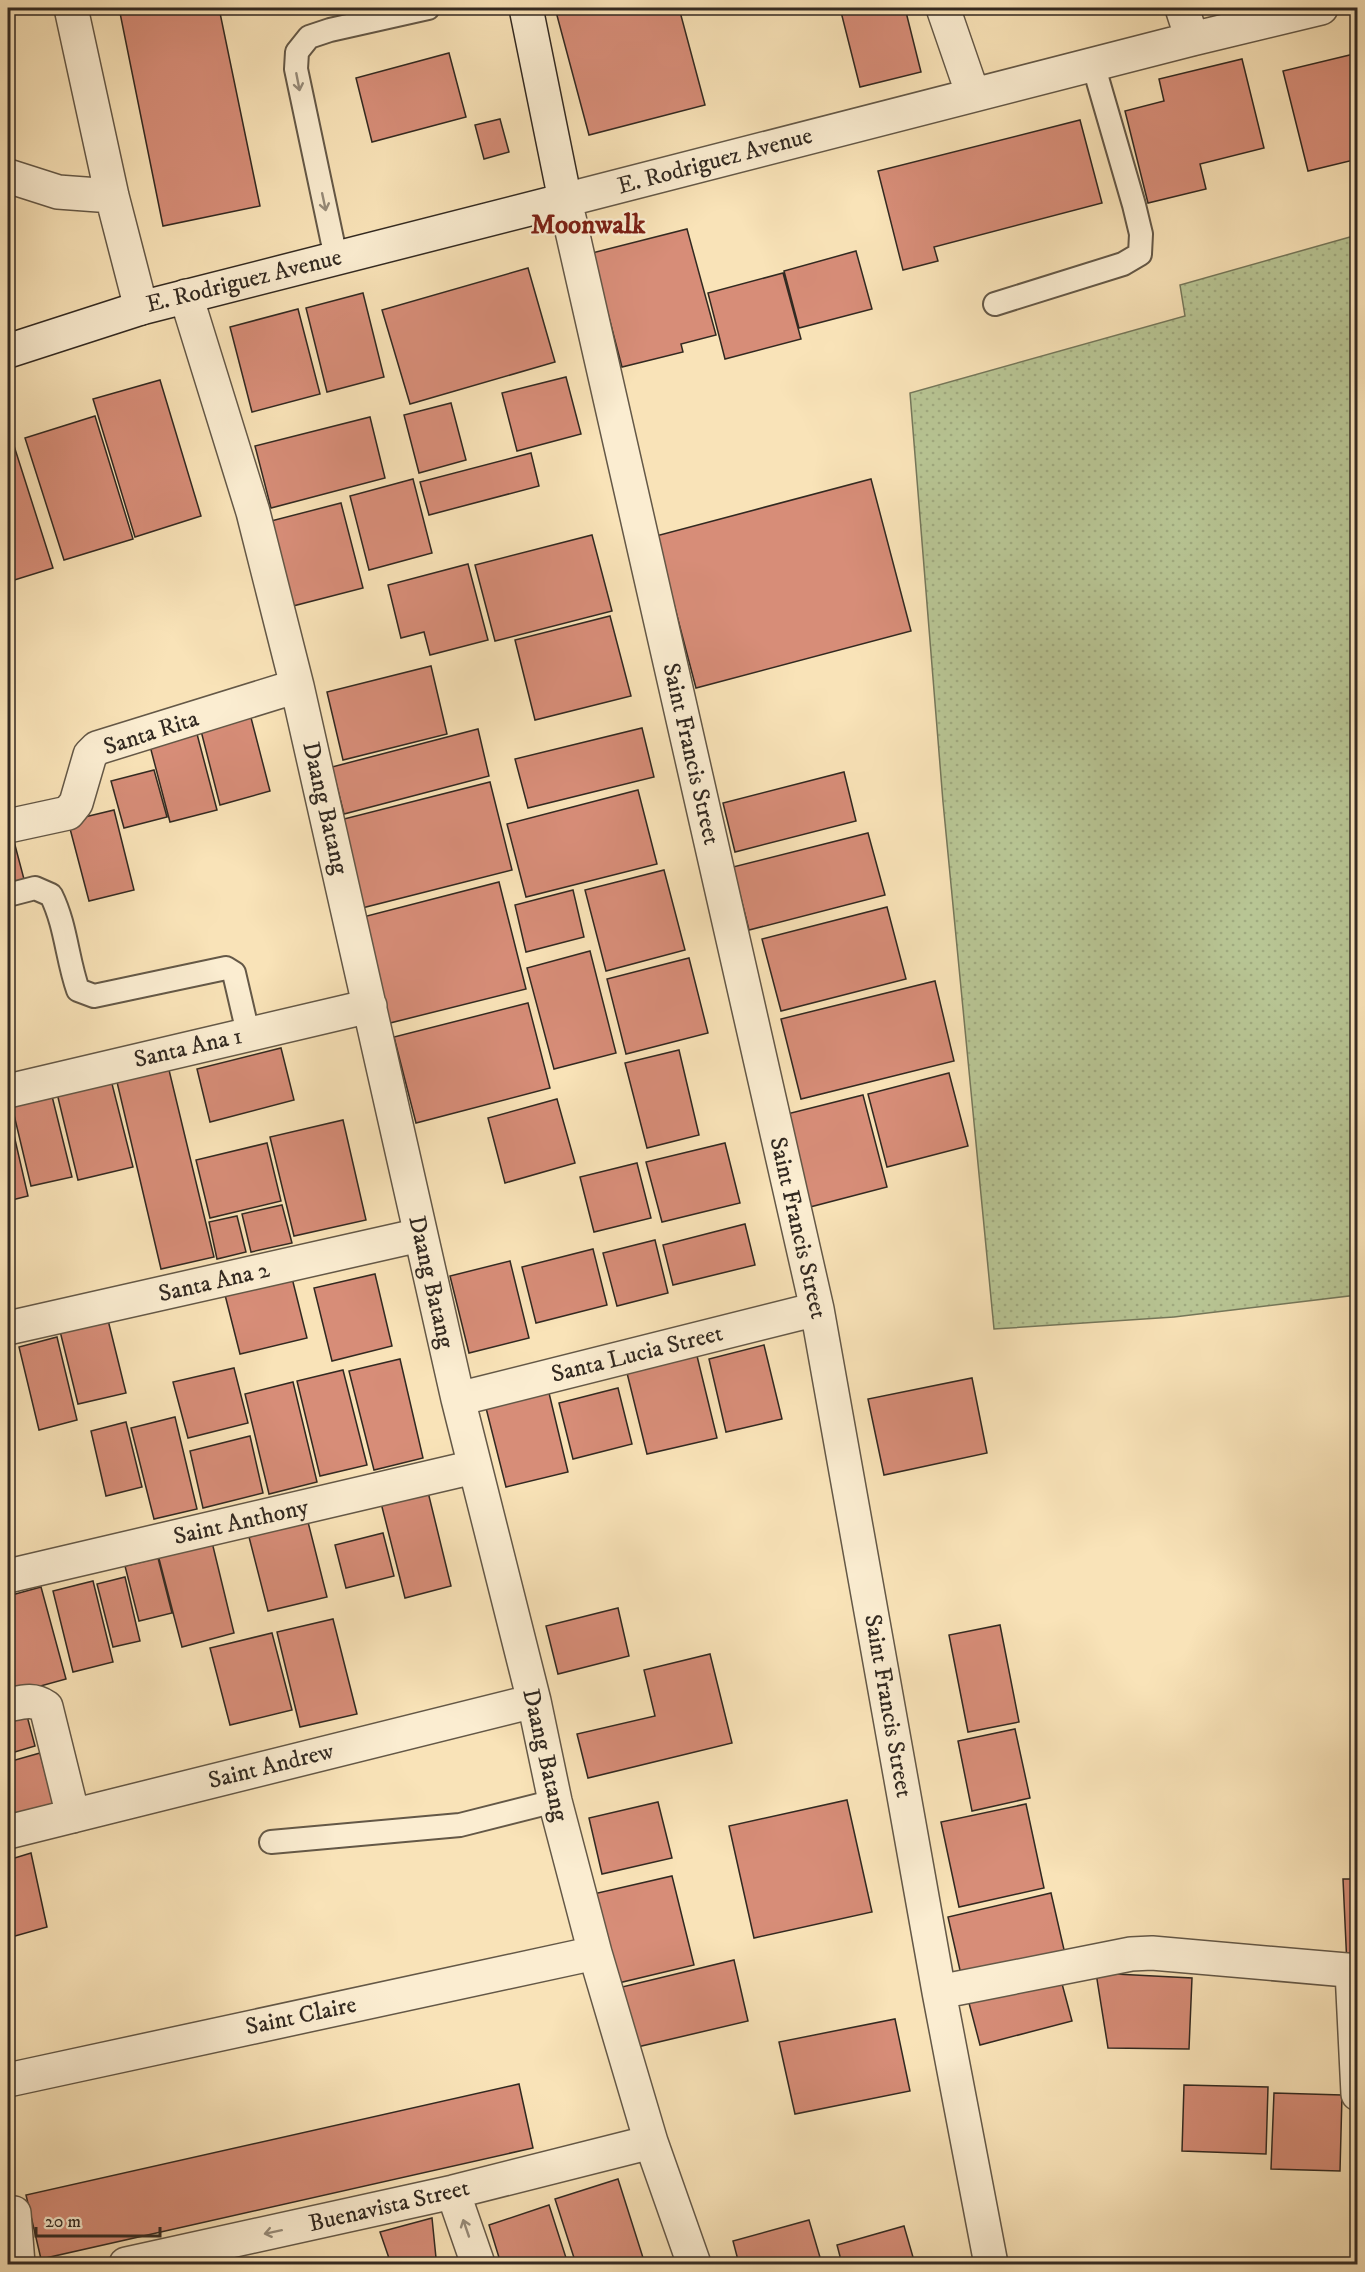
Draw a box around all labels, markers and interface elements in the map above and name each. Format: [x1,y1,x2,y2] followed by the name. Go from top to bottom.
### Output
[293,72,304,91] one-way arrow
[614,121,816,201] street label: E. Rodriguez Avenue
[319,192,330,211] one-way arrow
[531,208,646,242] district label: Moonwalk
[143,242,345,320] street label: E. Rodriguez Avenue
[655,660,727,848] street label: Saint Francis Street
[100,703,203,762] street label: Santa Rita
[295,739,355,878] street label: Daang Batang
[131,1021,245,1075] street label: Santa Ana 1
[762,1134,834,1322] street label: Saint Francis Street
[401,1213,461,1352] street label: Daang Batang
[155,1255,273,1309] street label: Santa Ana 2
[548,1318,726,1390] street label: Santa Lucia Street
[171,1492,312,1552] street label: Saint Anthony
[857,1612,919,1800] street label: Saint Francis Street
[515,1686,575,1825] street label: Daang Batang
[205,1736,337,1796] street label: Saint Andrew
[243,1990,359,2042] street label: Saint Claire
[306,2173,473,2239] street label: Buenavista Street
[36,2200,160,2238] scale bar
[45,2211,81,2233] text: 20 m
[460,2219,471,2238] one-way arrow
[264,2226,283,2238] one-way arrow

